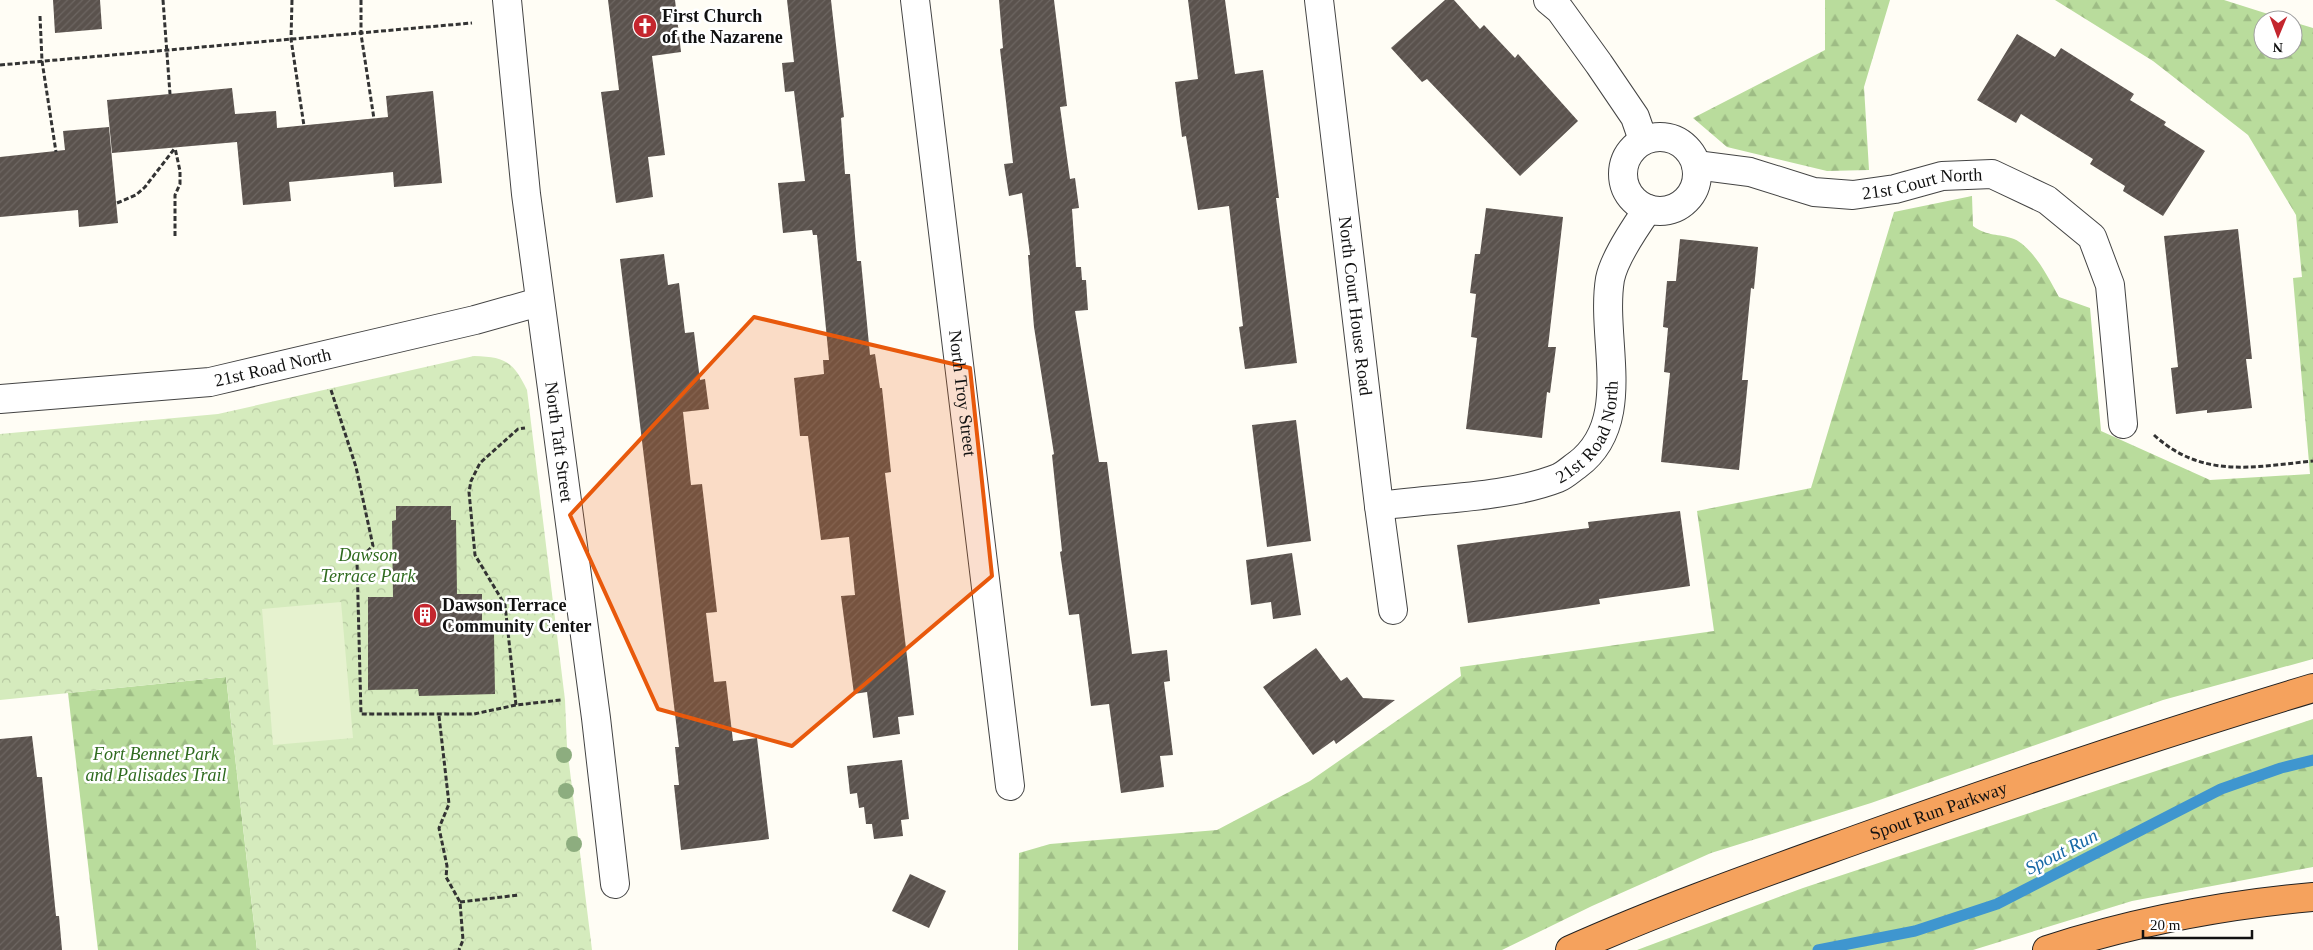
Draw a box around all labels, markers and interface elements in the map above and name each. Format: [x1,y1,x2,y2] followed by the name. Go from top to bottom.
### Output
[662,6,783,47] place label: First Church of the Nazarene
[2253,10,2303,60] north arrow
[632,13,658,39] church icon: First Church of the Nazarene
[2273,40,2283,55] text: N
[1861,164,1983,204] street label: 21st Court North
[1335,215,1376,397] street label: North Court House Road
[945,329,980,457] street label: North Troy Street
[212,344,333,391] street label: 21st Road North
[541,380,577,503] street label: North Taft Street
[1552,381,1622,487] street label: 21st Road North
[321,545,416,586] park label: Dawson Terrace Park
[442,595,591,636] place label: Dawson Terrace Community Center
[412,602,438,628] building icon: Dawson Terrace Community Center
[85,744,227,785] park label: Fort Bennet Park and Palisades Trail
[1867,778,2010,844] street label: Spout Run Parkway
[2021,824,2101,879] water label: Spout Run
[2143,908,2252,940] scale bar
[2150,917,2181,933] text: 20 m

